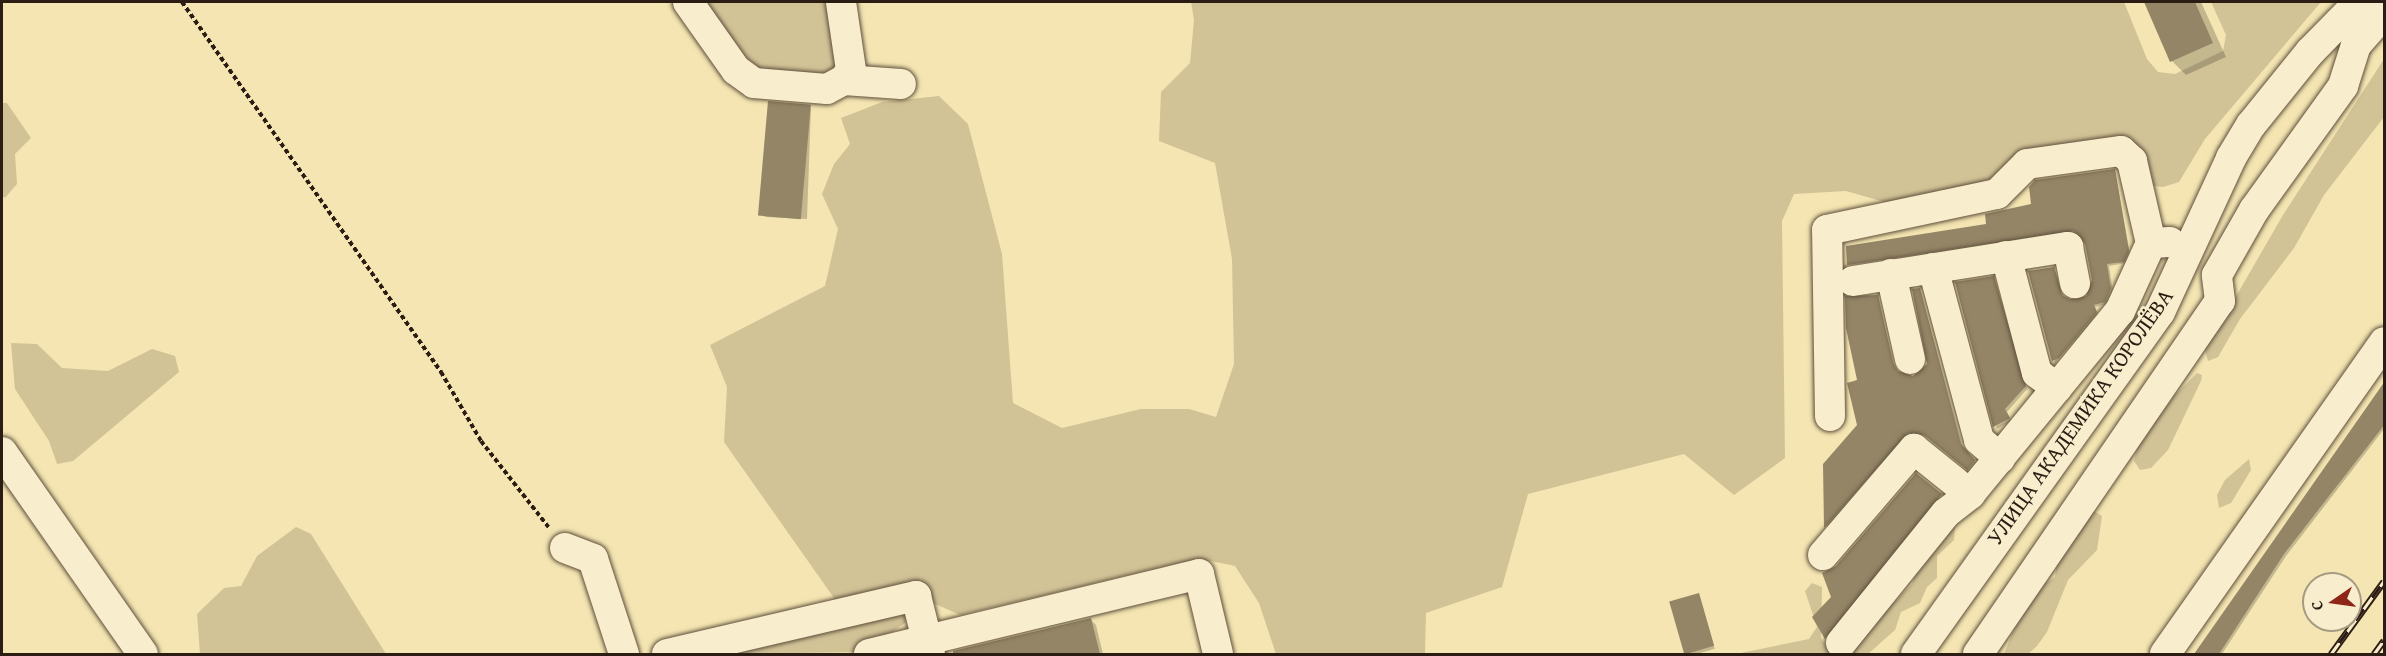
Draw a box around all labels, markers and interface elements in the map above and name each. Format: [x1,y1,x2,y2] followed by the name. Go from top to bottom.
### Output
[1981,284,2179,550] street label: УЛИЦА АКАДЕМИКА КОРОЛЁВА
[2302,572,2362,632] north arrow
[2304,598,2329,613] text: С

